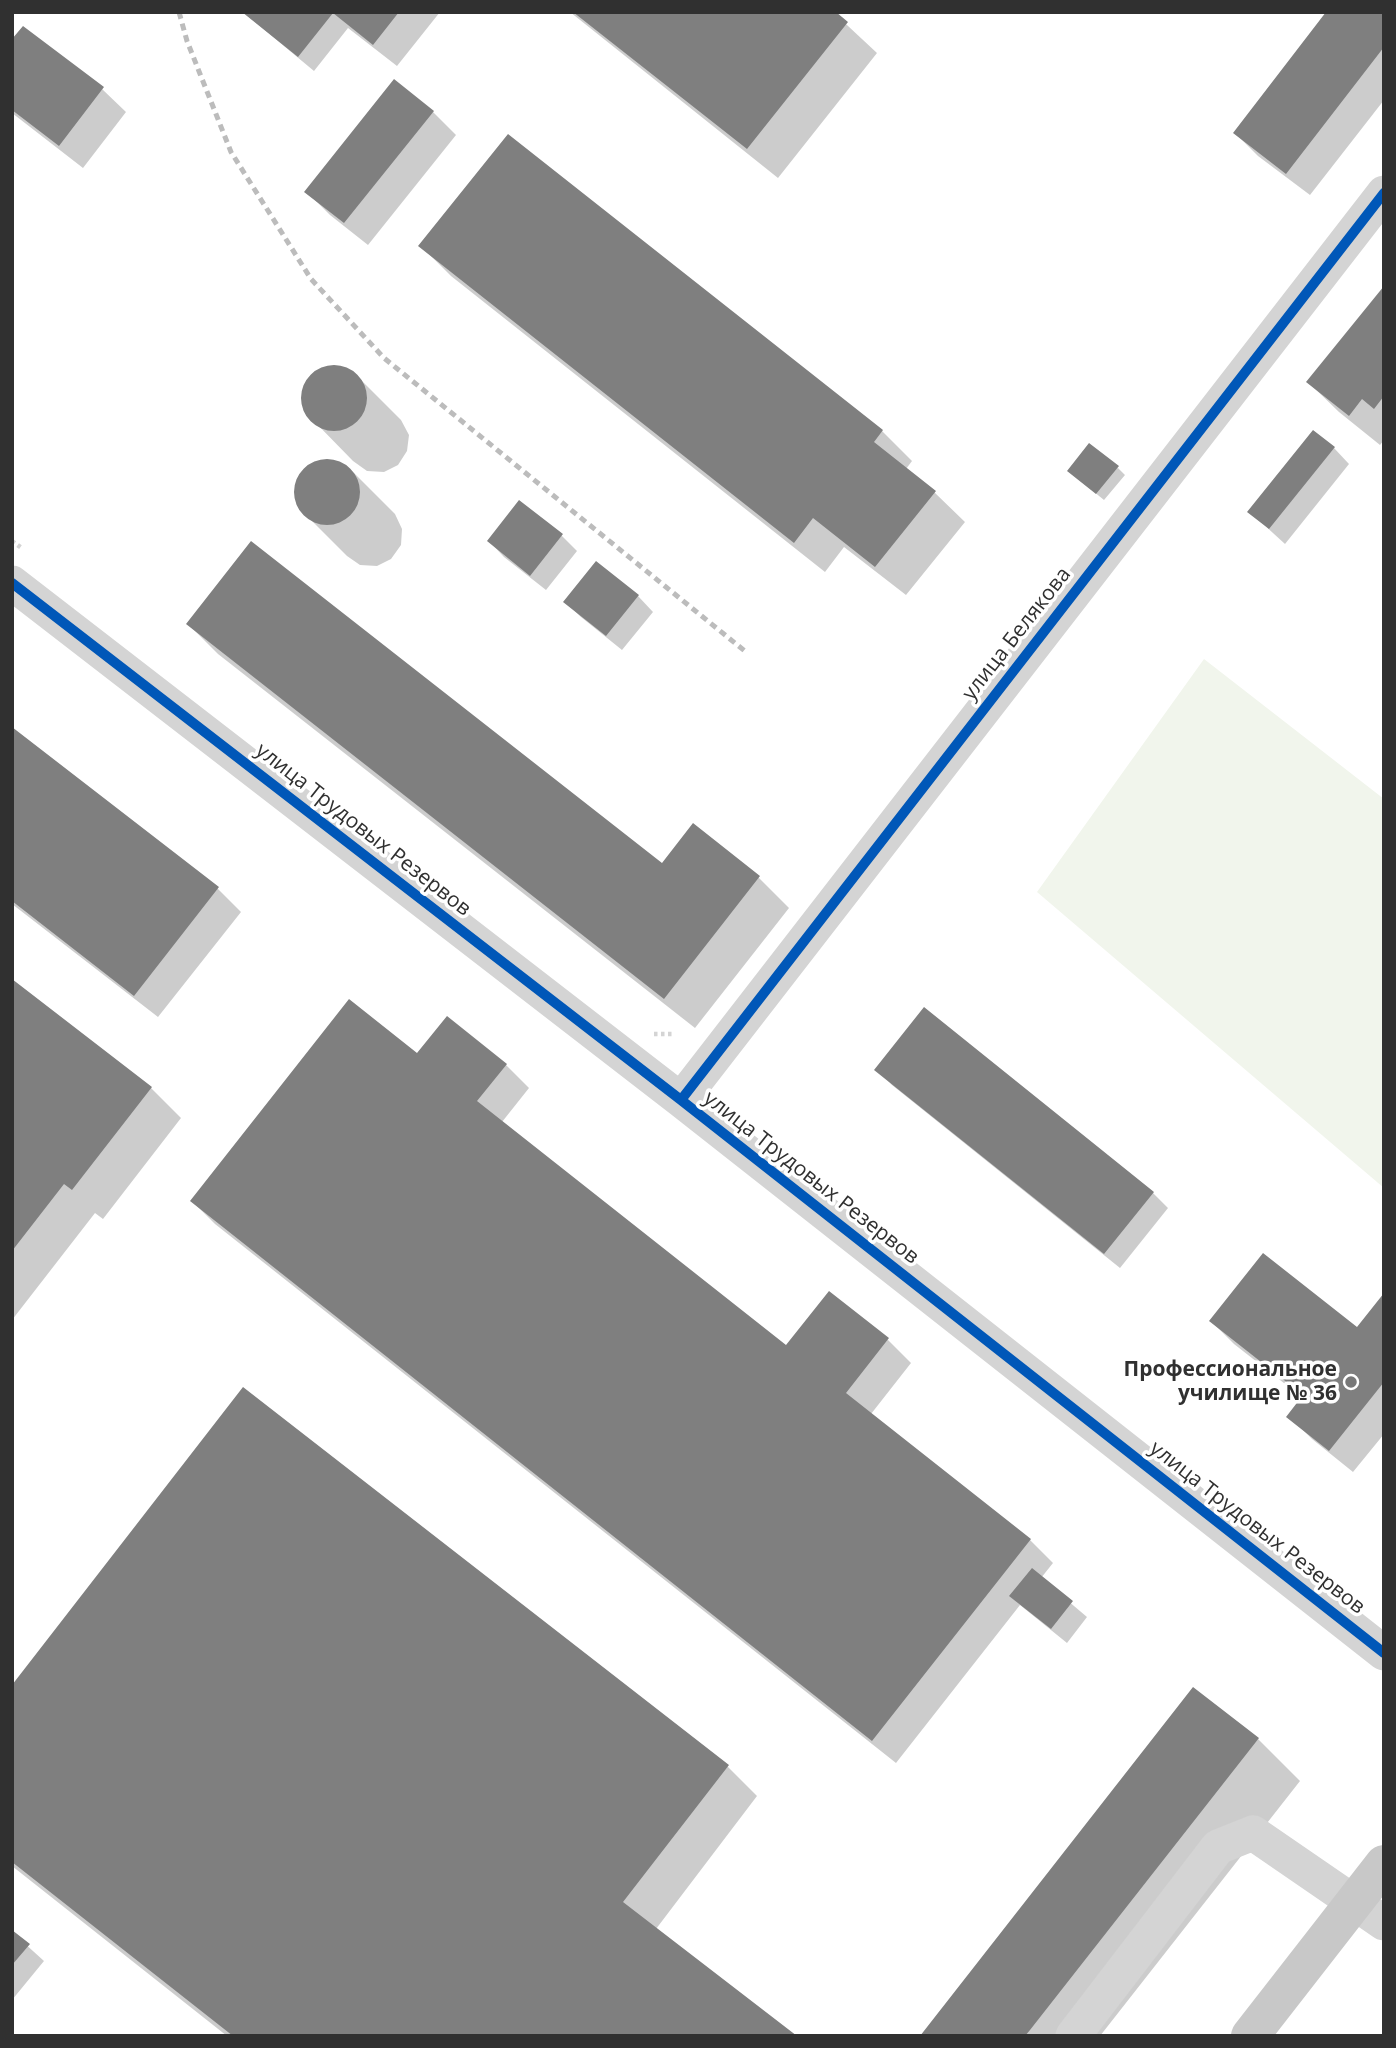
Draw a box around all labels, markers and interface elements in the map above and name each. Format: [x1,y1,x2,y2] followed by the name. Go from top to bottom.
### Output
[957,563,1077,705] street label: улица Белякова
[250,738,476,922] street label: улица Трудовых Резервов
[698,1086,924,1270] street label: улица Трудовых Резервов
[1124,1357,1337,1407] place label: Профессиональное училище № 36
[1343,1374,1359,1390] marker: Профессиональное училище № 36
[1144,1436,1370,1620] street label: улица Трудовых Резервов

